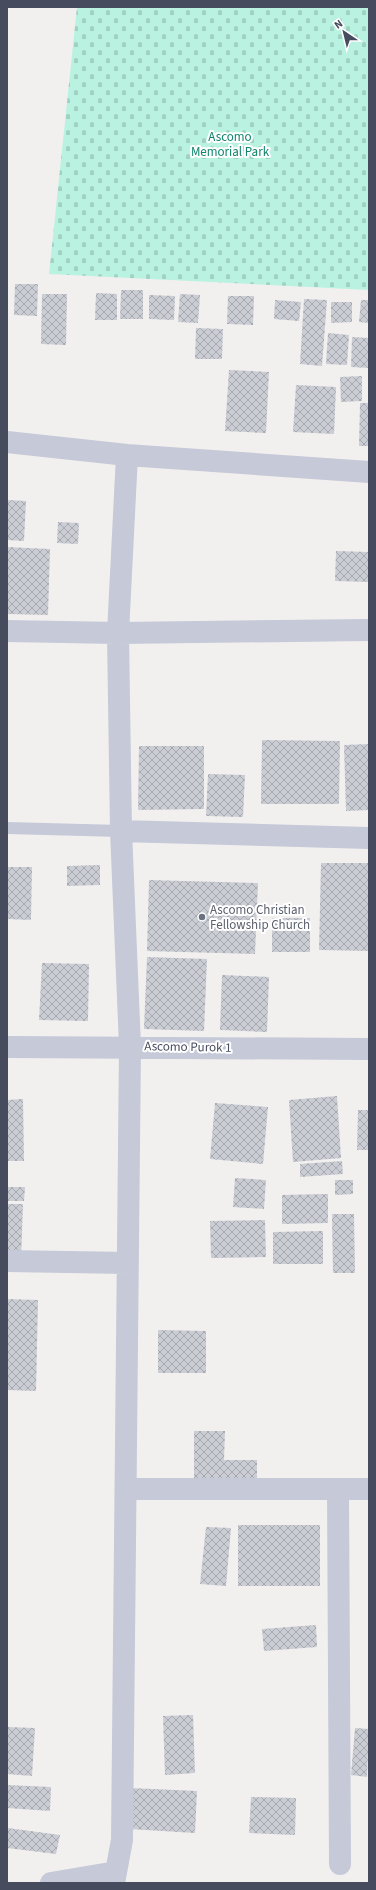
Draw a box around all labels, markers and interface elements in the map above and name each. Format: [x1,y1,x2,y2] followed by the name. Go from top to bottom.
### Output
[324,12,364,52] north arrow
[331,16,346,32] text: N
[191,128,270,161] park label: Ascomo Memorial Park
[210,901,310,934] place label: Ascomo Christian Fellowship Church
[197,912,207,922] marker: Ascomo Christian Fellowship Church
[144,1037,232,1057] street label: Ascomo Purok 1

